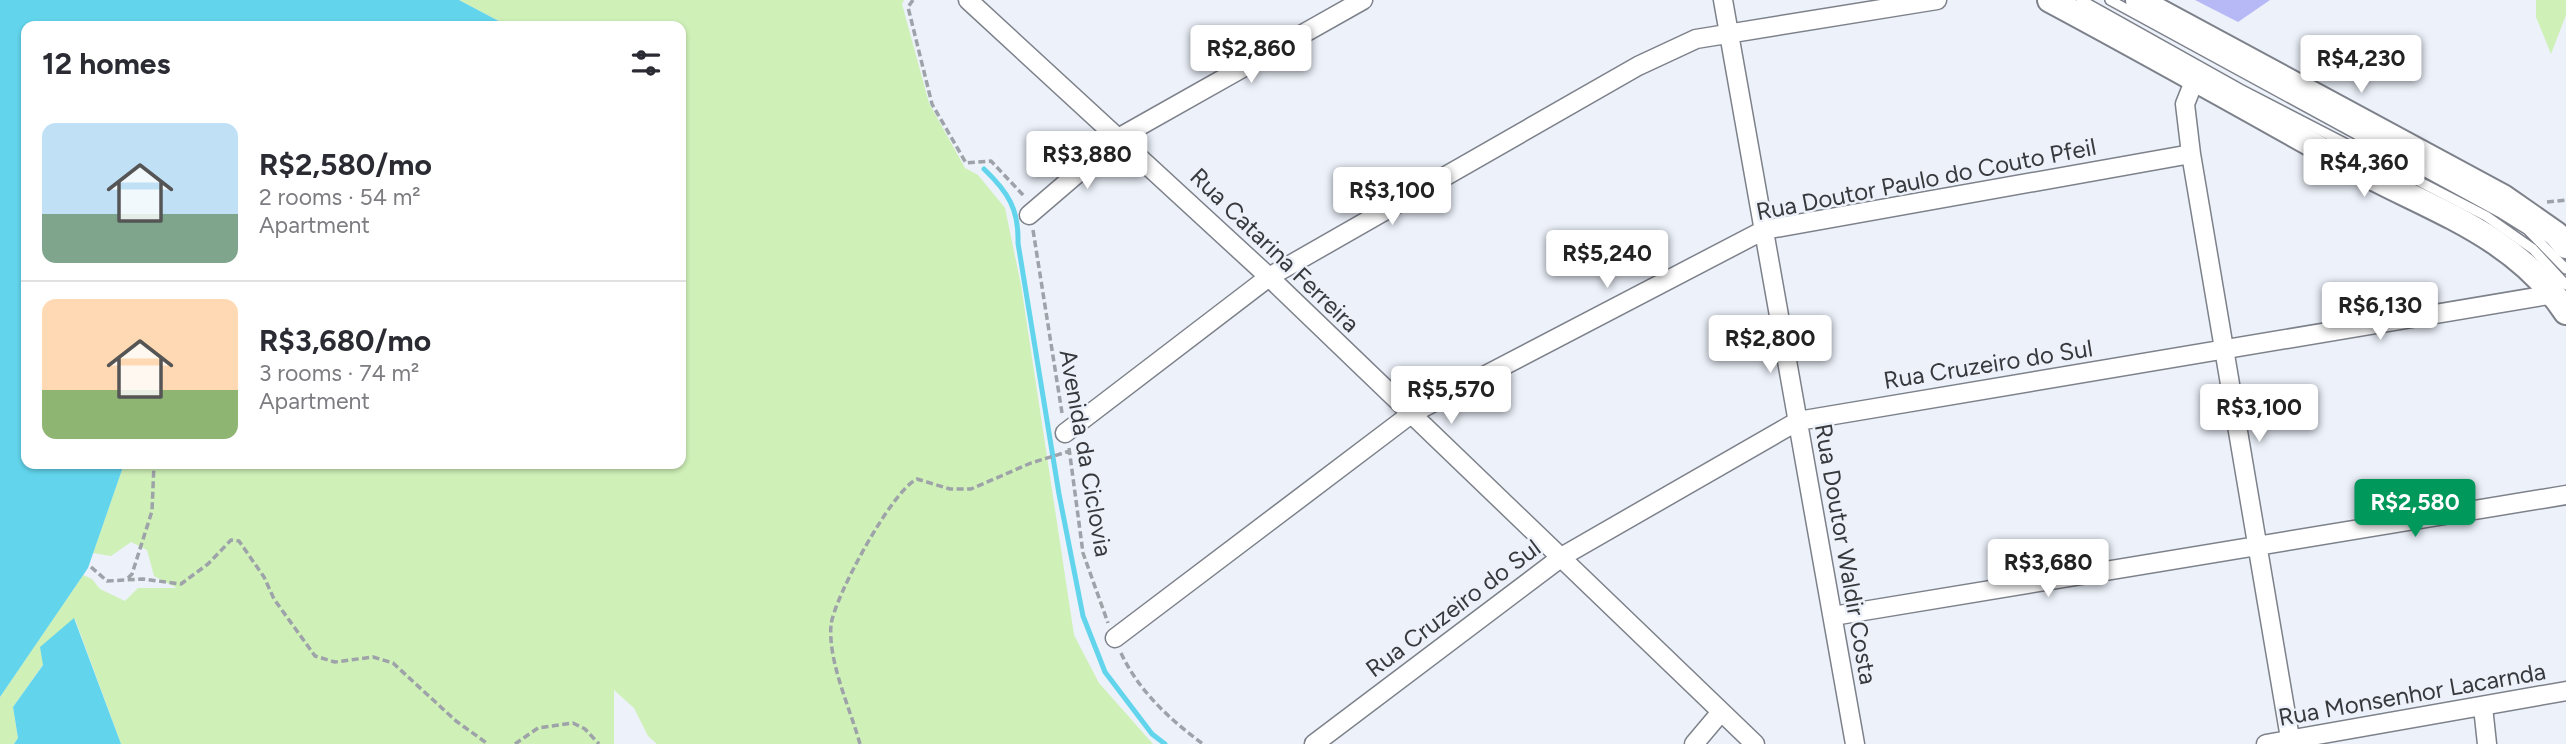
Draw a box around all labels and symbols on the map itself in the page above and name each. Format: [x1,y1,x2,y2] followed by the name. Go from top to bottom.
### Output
[1186,25,1316,85] pin: R$2,860
[2296,36,2426,95] pin: R$4,230
[1022,132,1152,191] pin: R$3,880
[1754,132,2098,226] street label: Rua Doutor Paulo do Couto Pfeil
[2299,140,2429,199] pin: R$4,360
[1184,162,1366,338] street label: Rua Catarina Ferreira
[1327,168,1457,227] pin: R$3,100
[1542,230,1672,290] pin: R$5,240
[2315,282,2445,342] pin: R$6,130
[1705,316,1835,375] pin: R$2,800
[1881,333,2095,395] street label: Rua Cruzeiro do Sul
[1054,347,1118,559] street label: Avenida da Ciclovia
[1386,366,1516,426] pin: R$5,570
[2194,384,2324,444] pin: R$3,100
[1809,421,1883,687] street label: Rua Doutor Waldir Costa
[2350,480,2480,539] pin: R$2,580
[1360,533,1546,683] street label: Rua Cruzeiro do Sul
[1983,540,2113,599] pin: R$3,680
[2276,656,2548,732] street label: Rua Monsenhor Lacarnda

